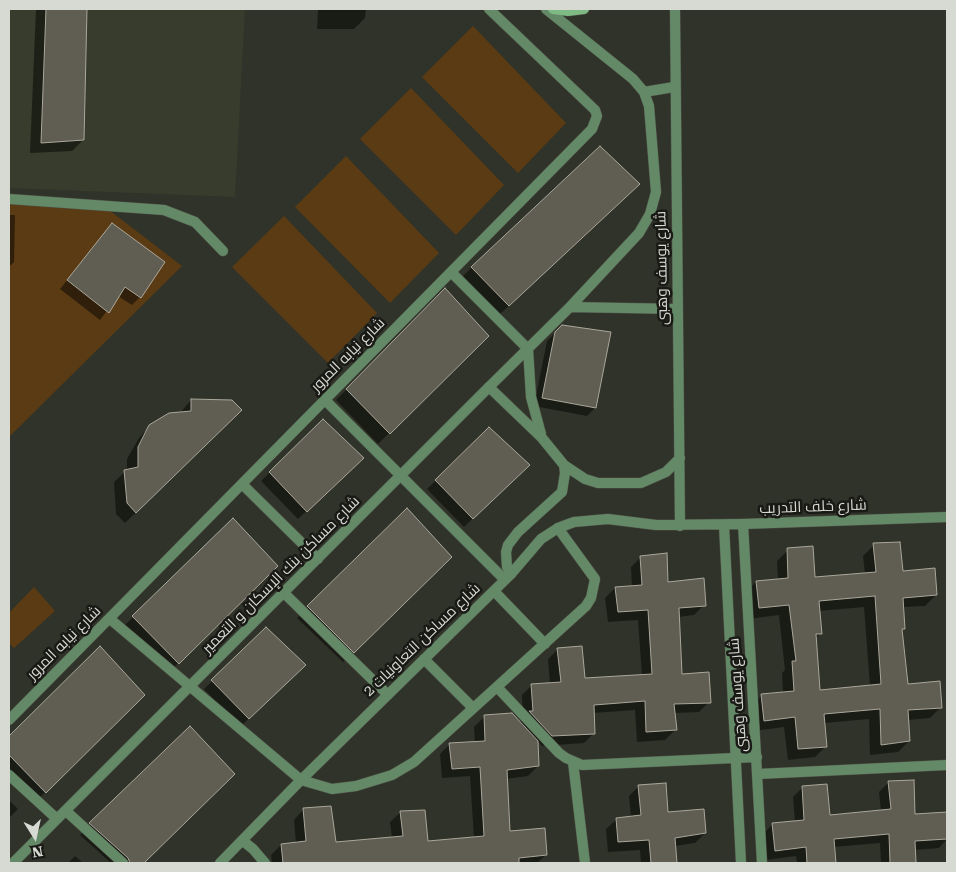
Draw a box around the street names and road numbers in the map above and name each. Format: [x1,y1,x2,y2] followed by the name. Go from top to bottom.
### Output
[652,211,672,325] street label: شارع يوسف وهبى
[307,314,389,396] street label: شارع نيابه المرور
[199,493,363,657] street label: شارع مساكن بنك الإسكان و التعمير
[759,496,867,518] street label: شارع خلف التدريب
[360,580,484,700] street label: شارع مساكن التعاونيات 2
[23,602,105,684] street label: شارع نيابه المرور
[725,637,751,753] street label: شارع يوسف وهبى

